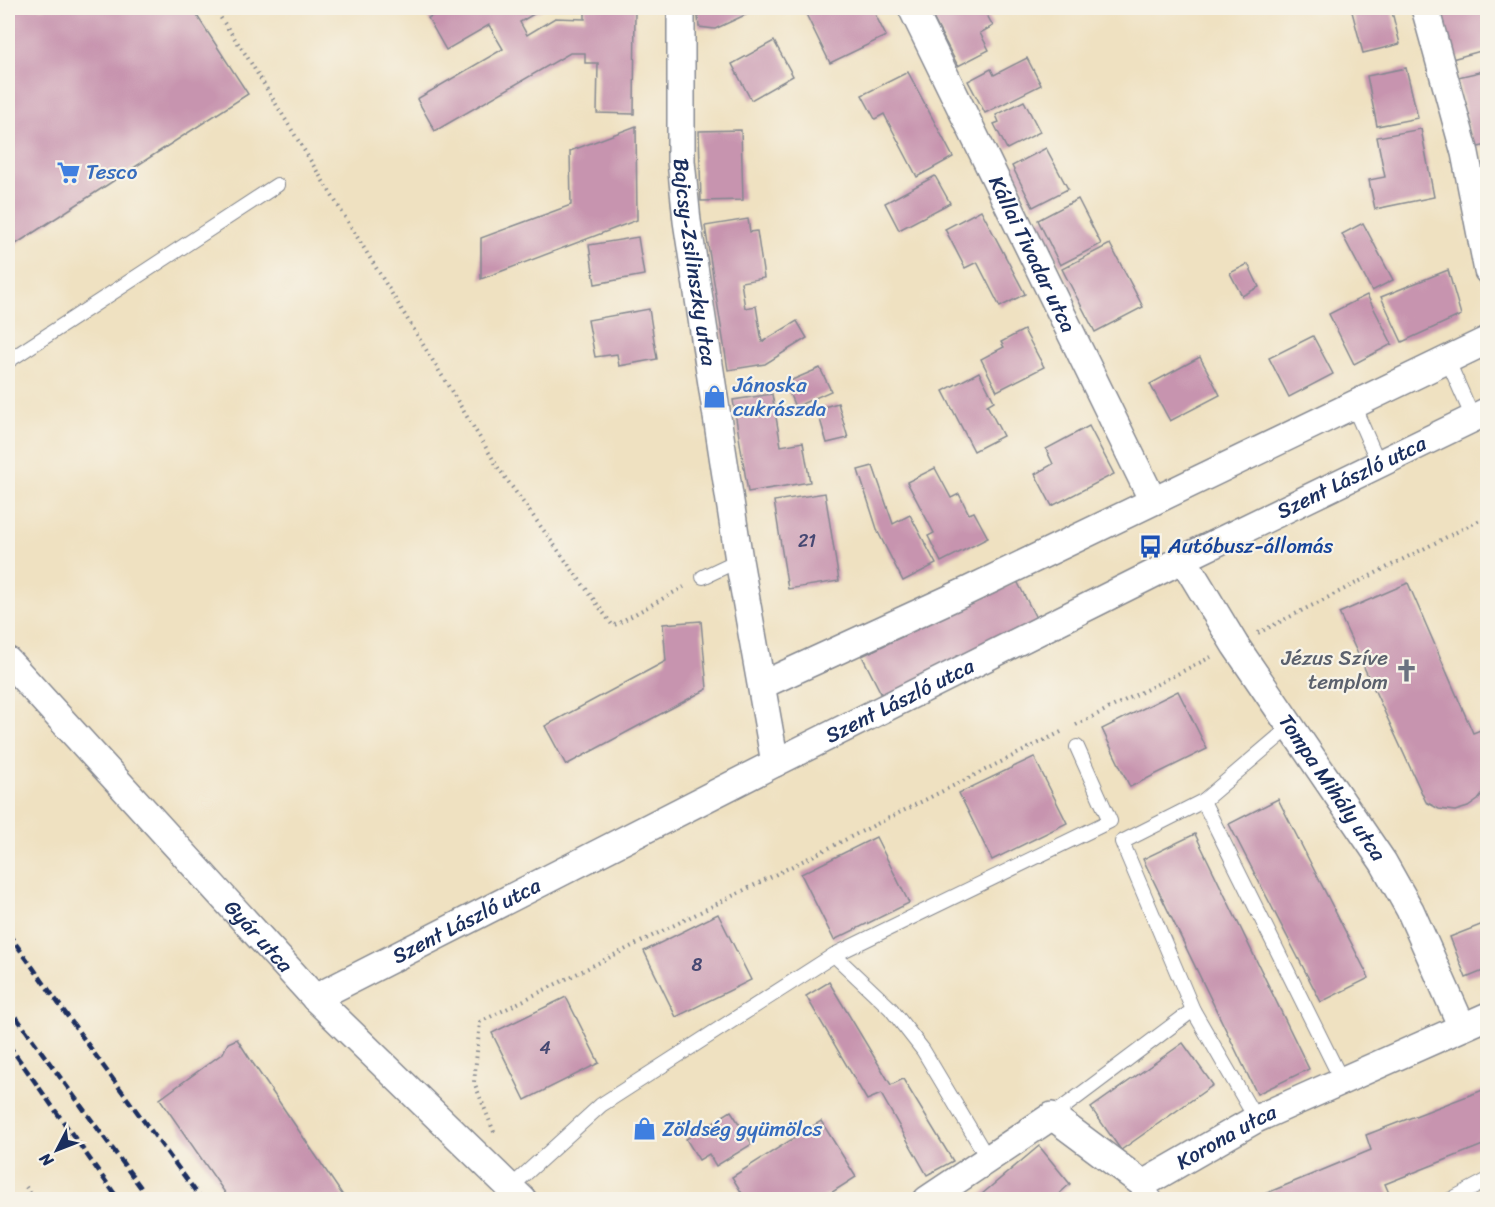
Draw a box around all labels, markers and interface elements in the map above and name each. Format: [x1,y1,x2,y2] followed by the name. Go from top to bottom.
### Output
[86,153,138,191] place label: Tesco
[662,156,728,369] street label: Bajcsy-Zsilinszky utca
[55,159,81,185] supermarket icon: Tesco
[978,169,1087,340] street label: Kállai Tivadar utca
[732,366,827,428] place label: Jánoska cukrászda
[702,384,728,410] shop icon: Jánoska cukrászda
[1270,424,1433,530] street label: Szent László utca
[798,525,816,557] house number: 21
[1167,527,1334,565] place label: Autóbusz-állomás
[1137,533,1163,559] bus stop icon: Autóbusz-állomás
[1280,639,1388,701] place label: Jézus Szíve templom
[818,647,981,754] street label: Szent László utca
[1393,657,1419,683] church icon: Jézus Szíve templom
[1268,706,1397,870] street label: Tompa Mihály utca
[385,867,548,975] street label: Szent László utca
[214,890,303,982] street label: Gyár utca
[692,949,703,981] house number: 8
[539,1032,551,1064] house number: 4
[1169,1093,1283,1180] street label: Korona utca
[662,1110,822,1148] place label: Zöldség gyümölcs
[631,1116,657,1142] shop icon: Zöldség gyümölcs
[27,1120,87,1180] north arrow
[31,1145,61,1174] text: N

